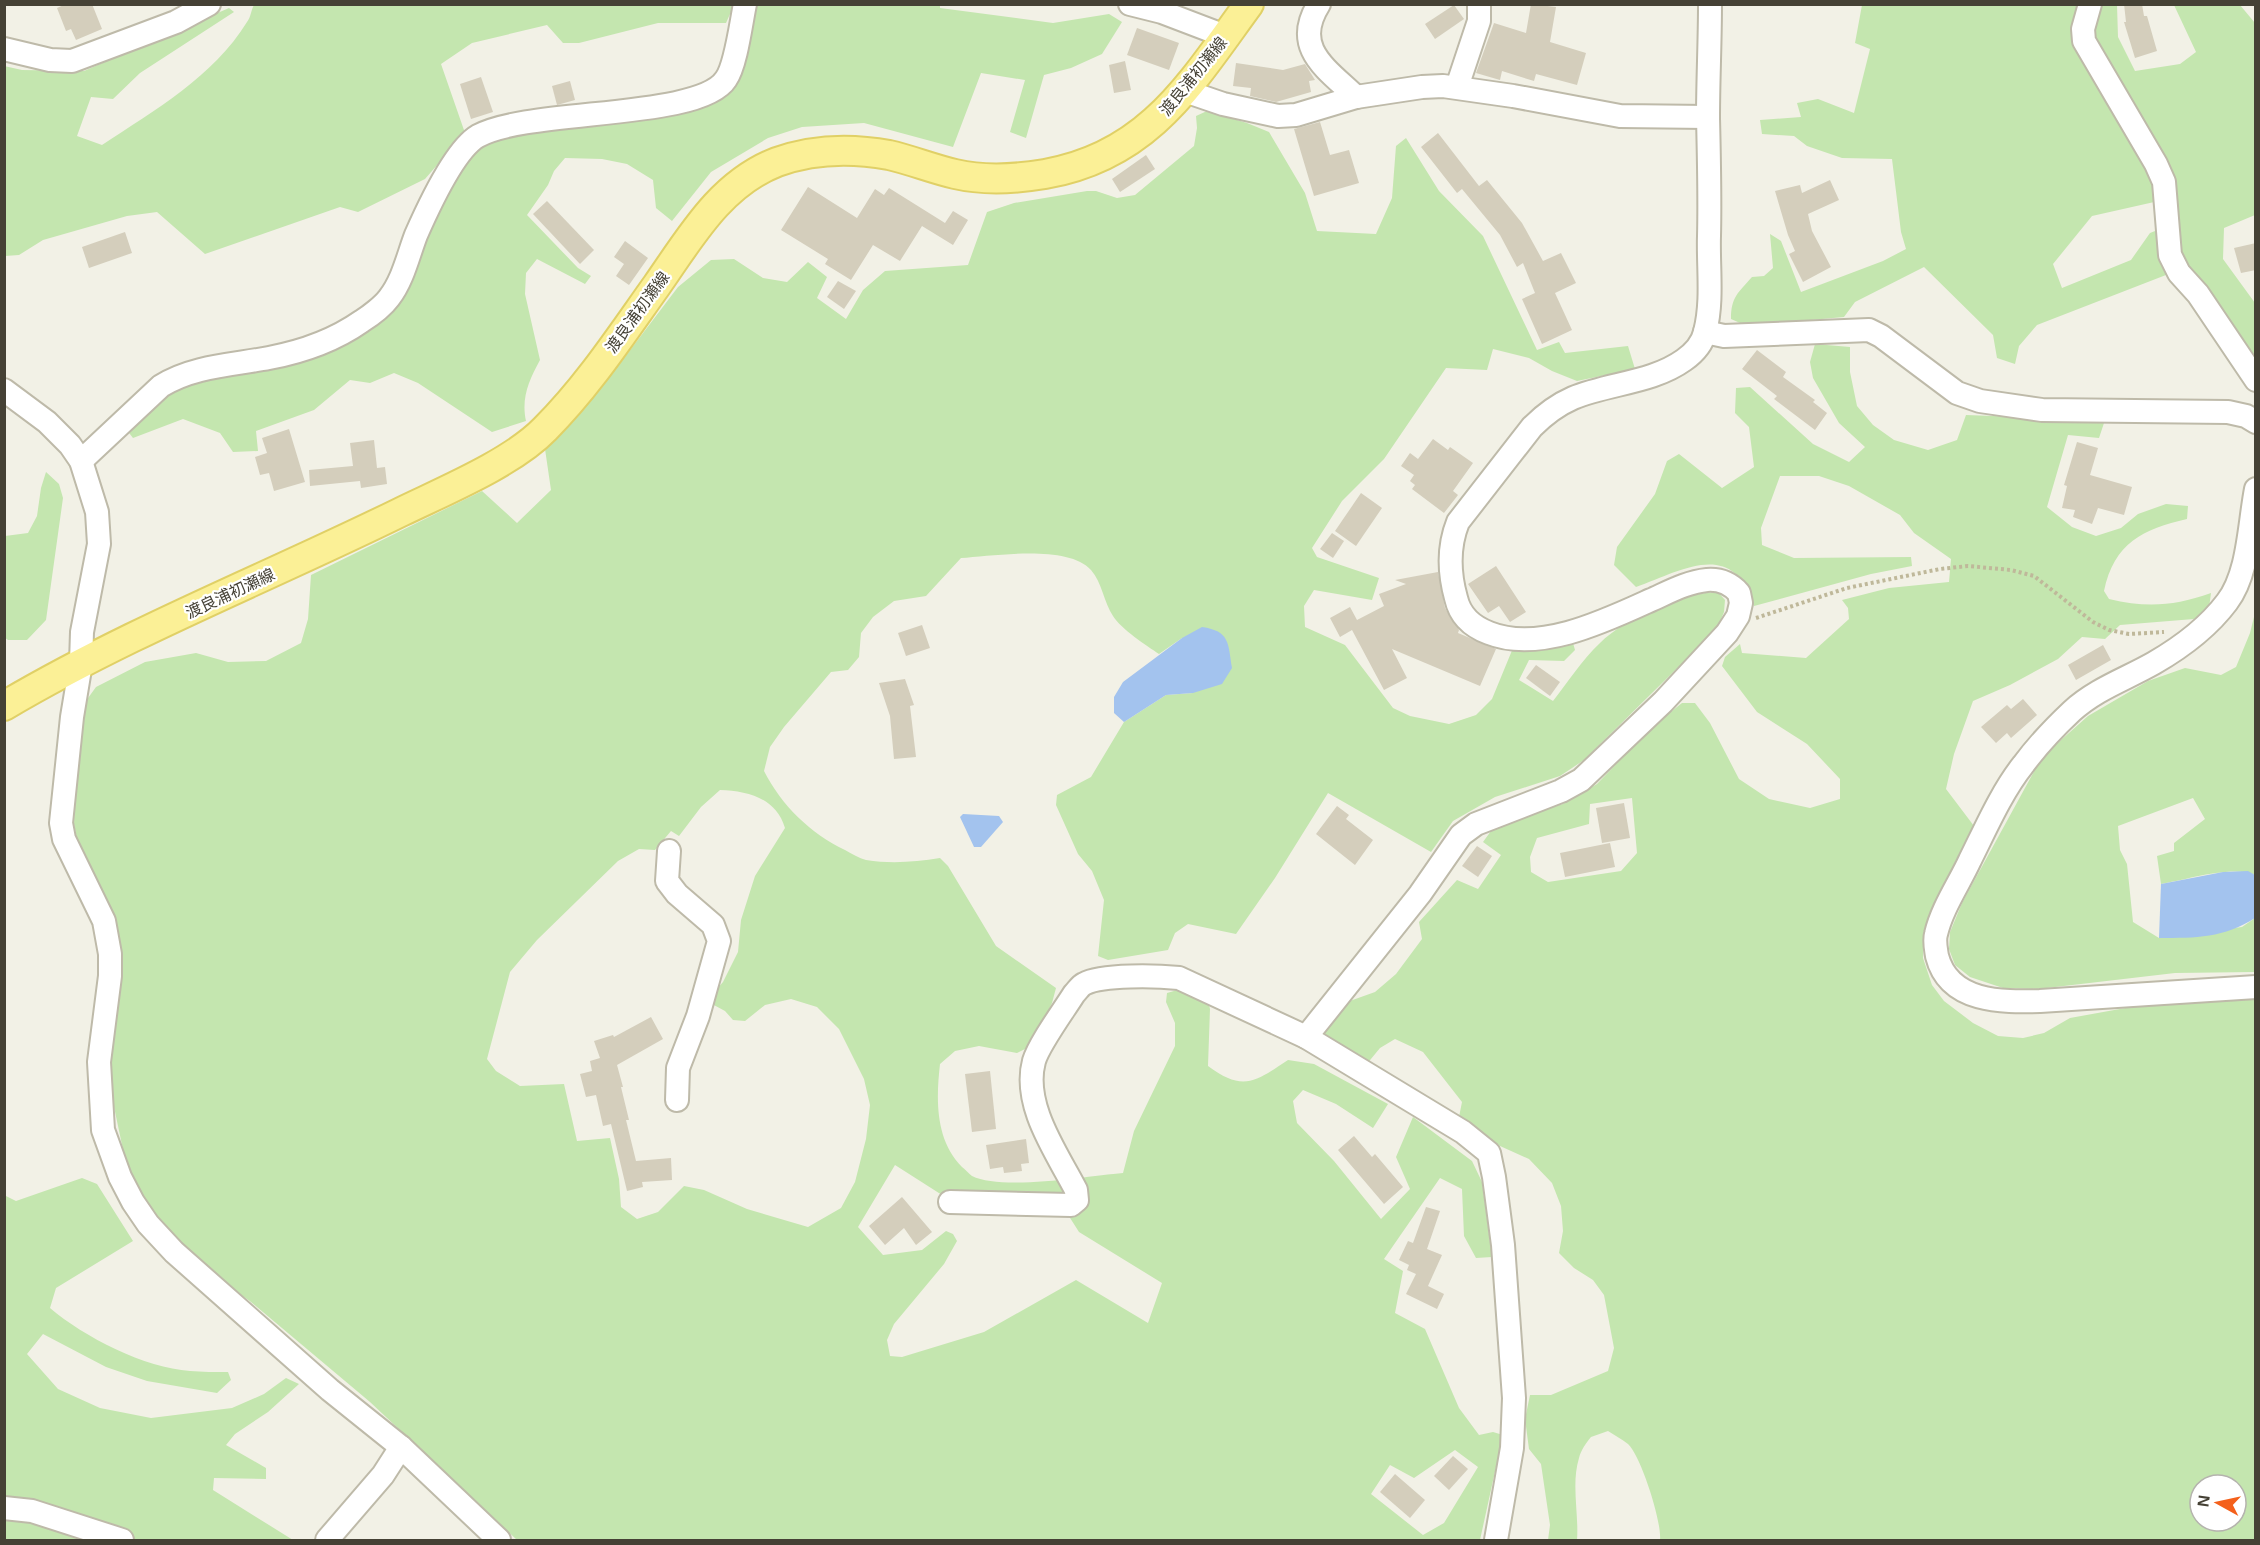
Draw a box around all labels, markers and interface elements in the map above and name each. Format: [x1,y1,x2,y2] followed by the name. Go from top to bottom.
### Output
[1157,34,1230,119] street label: 渡良浦初瀬線
[602,268,672,356] street label: 渡良浦初瀬線
[183,565,277,621] street label: 渡良浦初瀬線
[2188,1473,2248,1533] north arrow
[2194,1494,2213,1508] text: N

